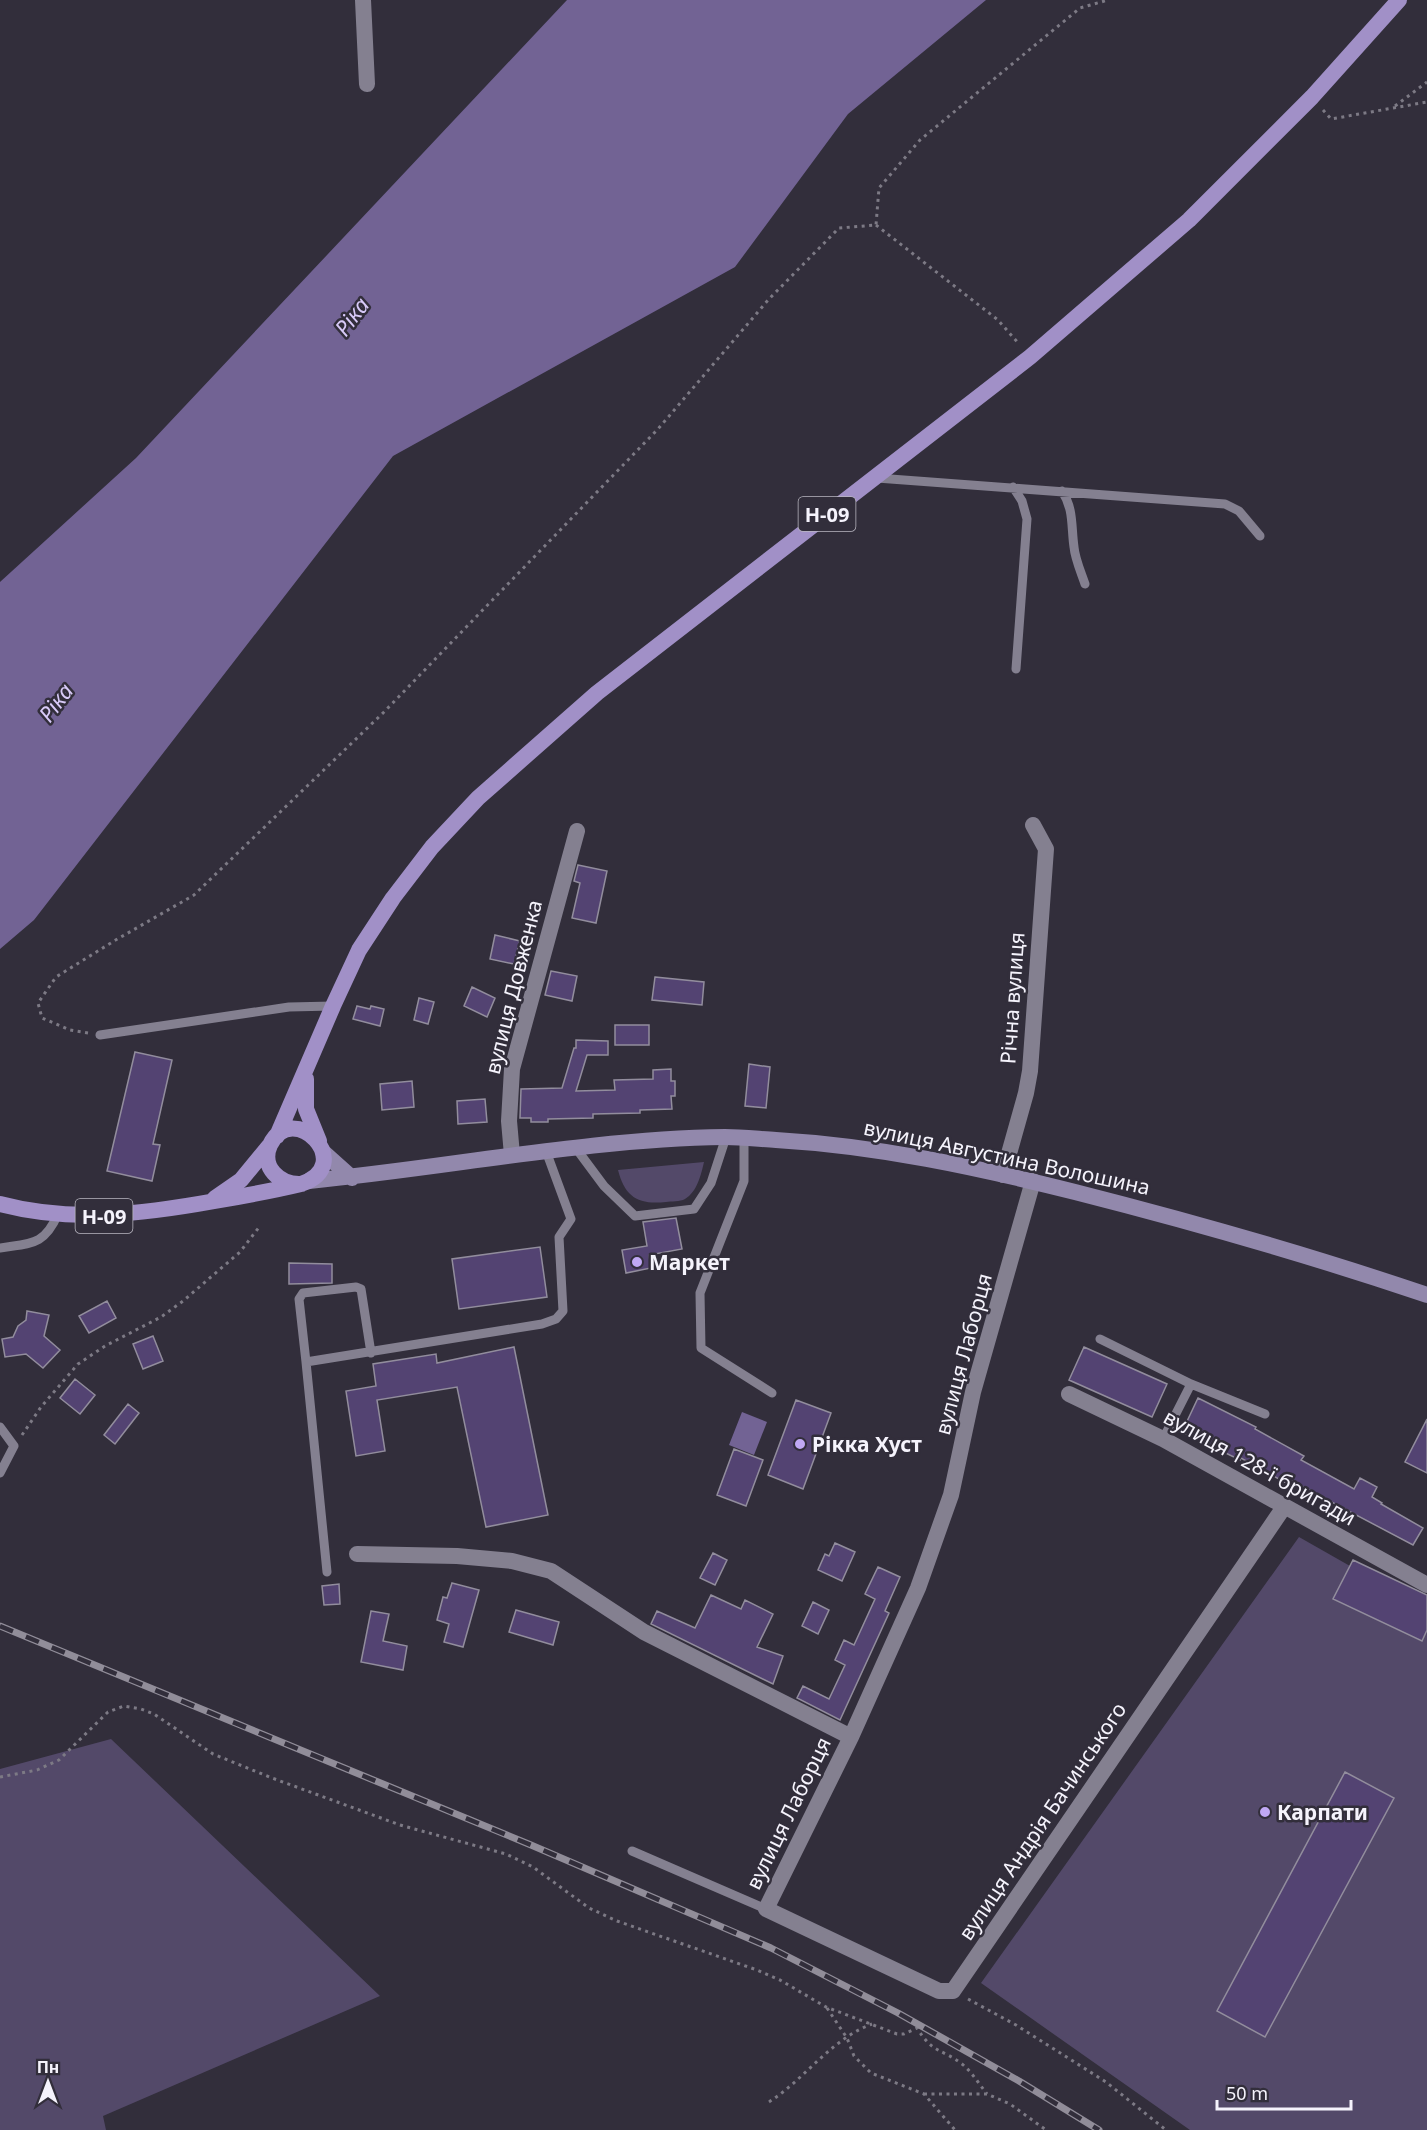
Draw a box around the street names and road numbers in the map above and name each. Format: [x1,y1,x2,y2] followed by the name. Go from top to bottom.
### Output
[798,497,856,531] road number: Н-09
[478,897,548,1077] street label: вулиця Довженка
[993,931,1031,1065] street label: Річна вулиця
[861,1113,1153,1201] street label: вулиця Августина Волошина
[76,1199,132,1233] road number: Н-09
[928,1270,998,1438] street label: вулиця Лаборця
[1159,1402,1361,1532] street label: вулиця 128-ї бригади
[952,1697,1132,1945] street label: вулиця Андрія Бачинського
[739,1732,837,1894] street label: вулиця Лаборця

